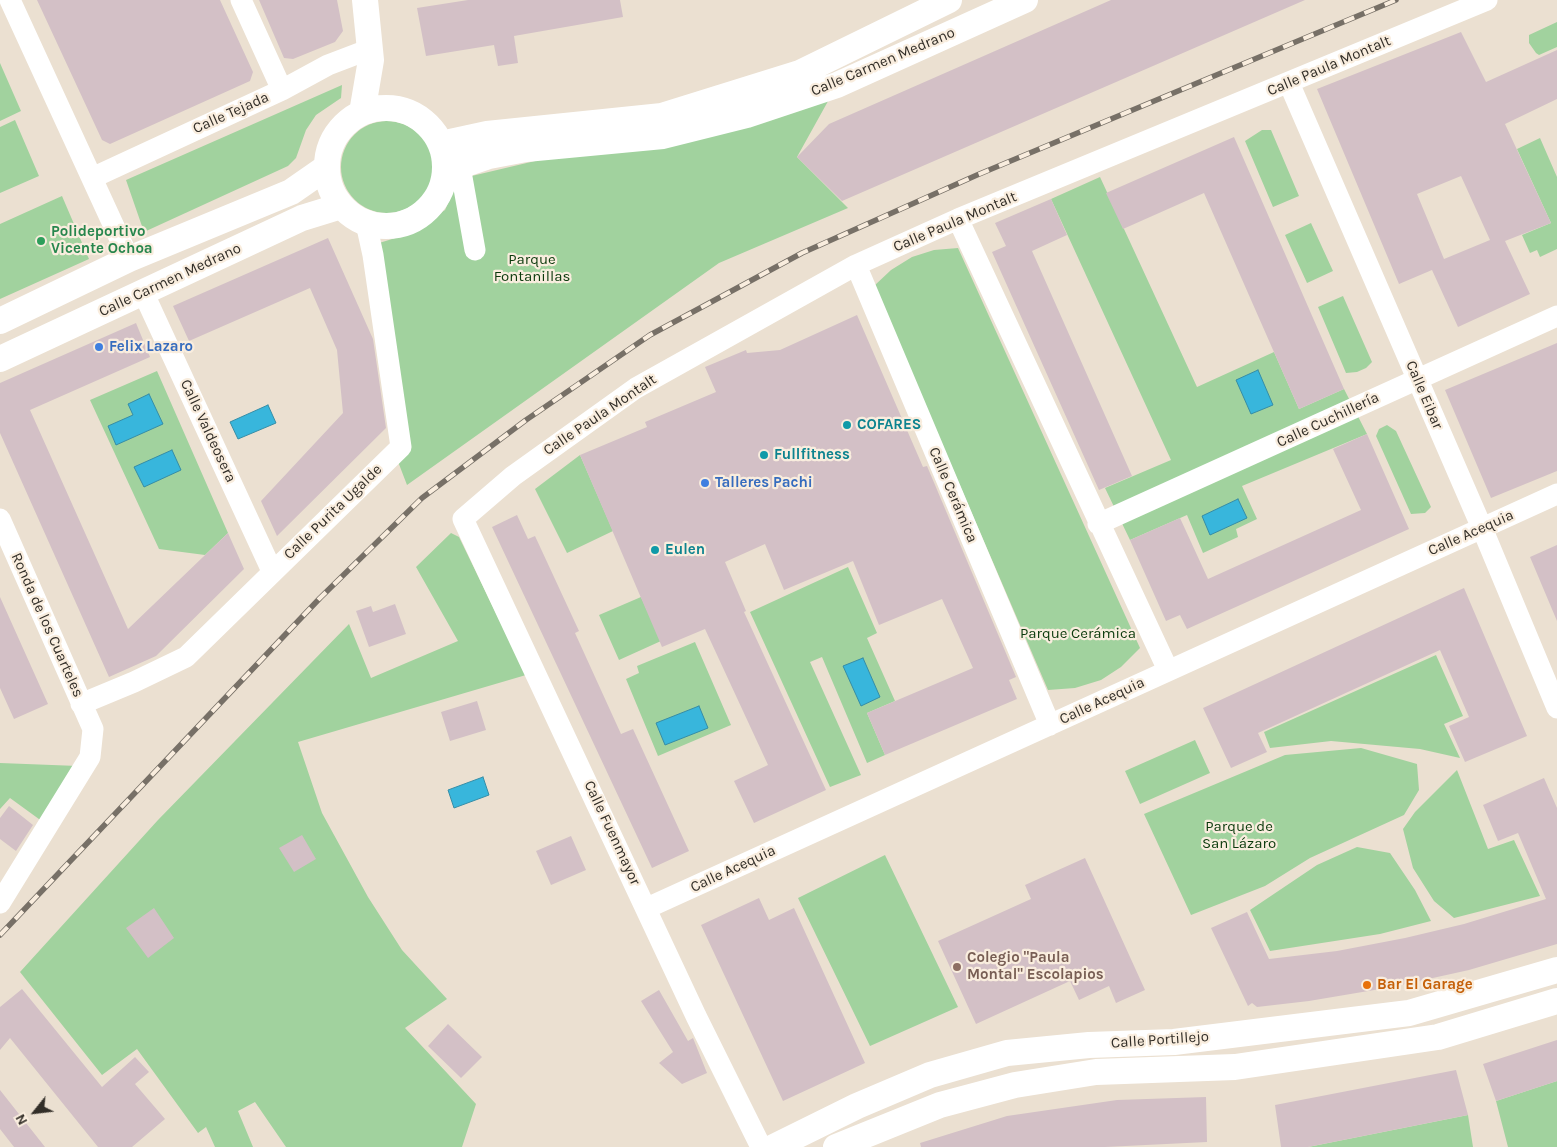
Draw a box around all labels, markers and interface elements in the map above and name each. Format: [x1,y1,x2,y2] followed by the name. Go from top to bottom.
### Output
[808,24,958,100] street label: Calle Carmen Medrano
[1265,32,1393,100] street label: Calle Paula Montalt
[190,88,272,138] street label: Calle Tejada
[891,188,1019,256] street label: Calle Paula Montalt
[51,223,153,258] place label: Polideportivo Vicente Ochoa
[35,235,47,247] marker: Polideportivo Vicente Ochoa
[96,239,244,321] street label: Calle Carmen Medrano
[494,251,570,286] park label: Parque Fontanillas
[109,338,193,356] place label: Felix Lazaro
[93,341,105,353] marker: Felix Lazaro
[1402,358,1446,432] street label: Calle Eibar
[540,370,660,460] street label: Calle Paula Montalt
[176,377,240,485] street label: Calle Valdeosera
[1274,388,1382,452] street label: Calle Cuchillería
[857,416,921,434] place label: COFARES
[841,419,853,431] marker: COFARES
[925,444,981,546] street label: Calle Cerámica
[774,446,850,464] place label: Fullfitness
[758,449,770,461] marker: Fullfitness
[280,461,386,563] street label: Calle Purita Ugalde
[715,474,813,492] place label: Talleres Pachi
[699,477,711,489] marker: Talleres Pachi
[1425,506,1517,560] street label: Calle Acequia
[665,541,705,559] place label: Eulen
[649,544,661,556] marker: Eulen
[7,550,87,700] street label: Ronda de los Cuarteles
[1020,625,1136,643] park label: Parque Cerámica
[1057,673,1147,729] street label: Calle Acequia
[580,778,644,888] street label: Calle Fuenmayor
[1202,818,1276,853] park label: Parque de San Lázaro
[688,841,778,897] street label: Calle Acequia
[967,949,1104,984] place label: Colegio "Paula Montal" Escolapios
[951,961,963,973] marker: Colegio "Paula Montal" Escolapios
[1377,976,1473,994] place label: Bar El Garage
[1361,979,1373,991] marker: Bar El Garage
[1110,1028,1210,1052] street label: Calle Portillejo
[10,1087,60,1137] north arrow
[12,1111,31,1128] text: N

